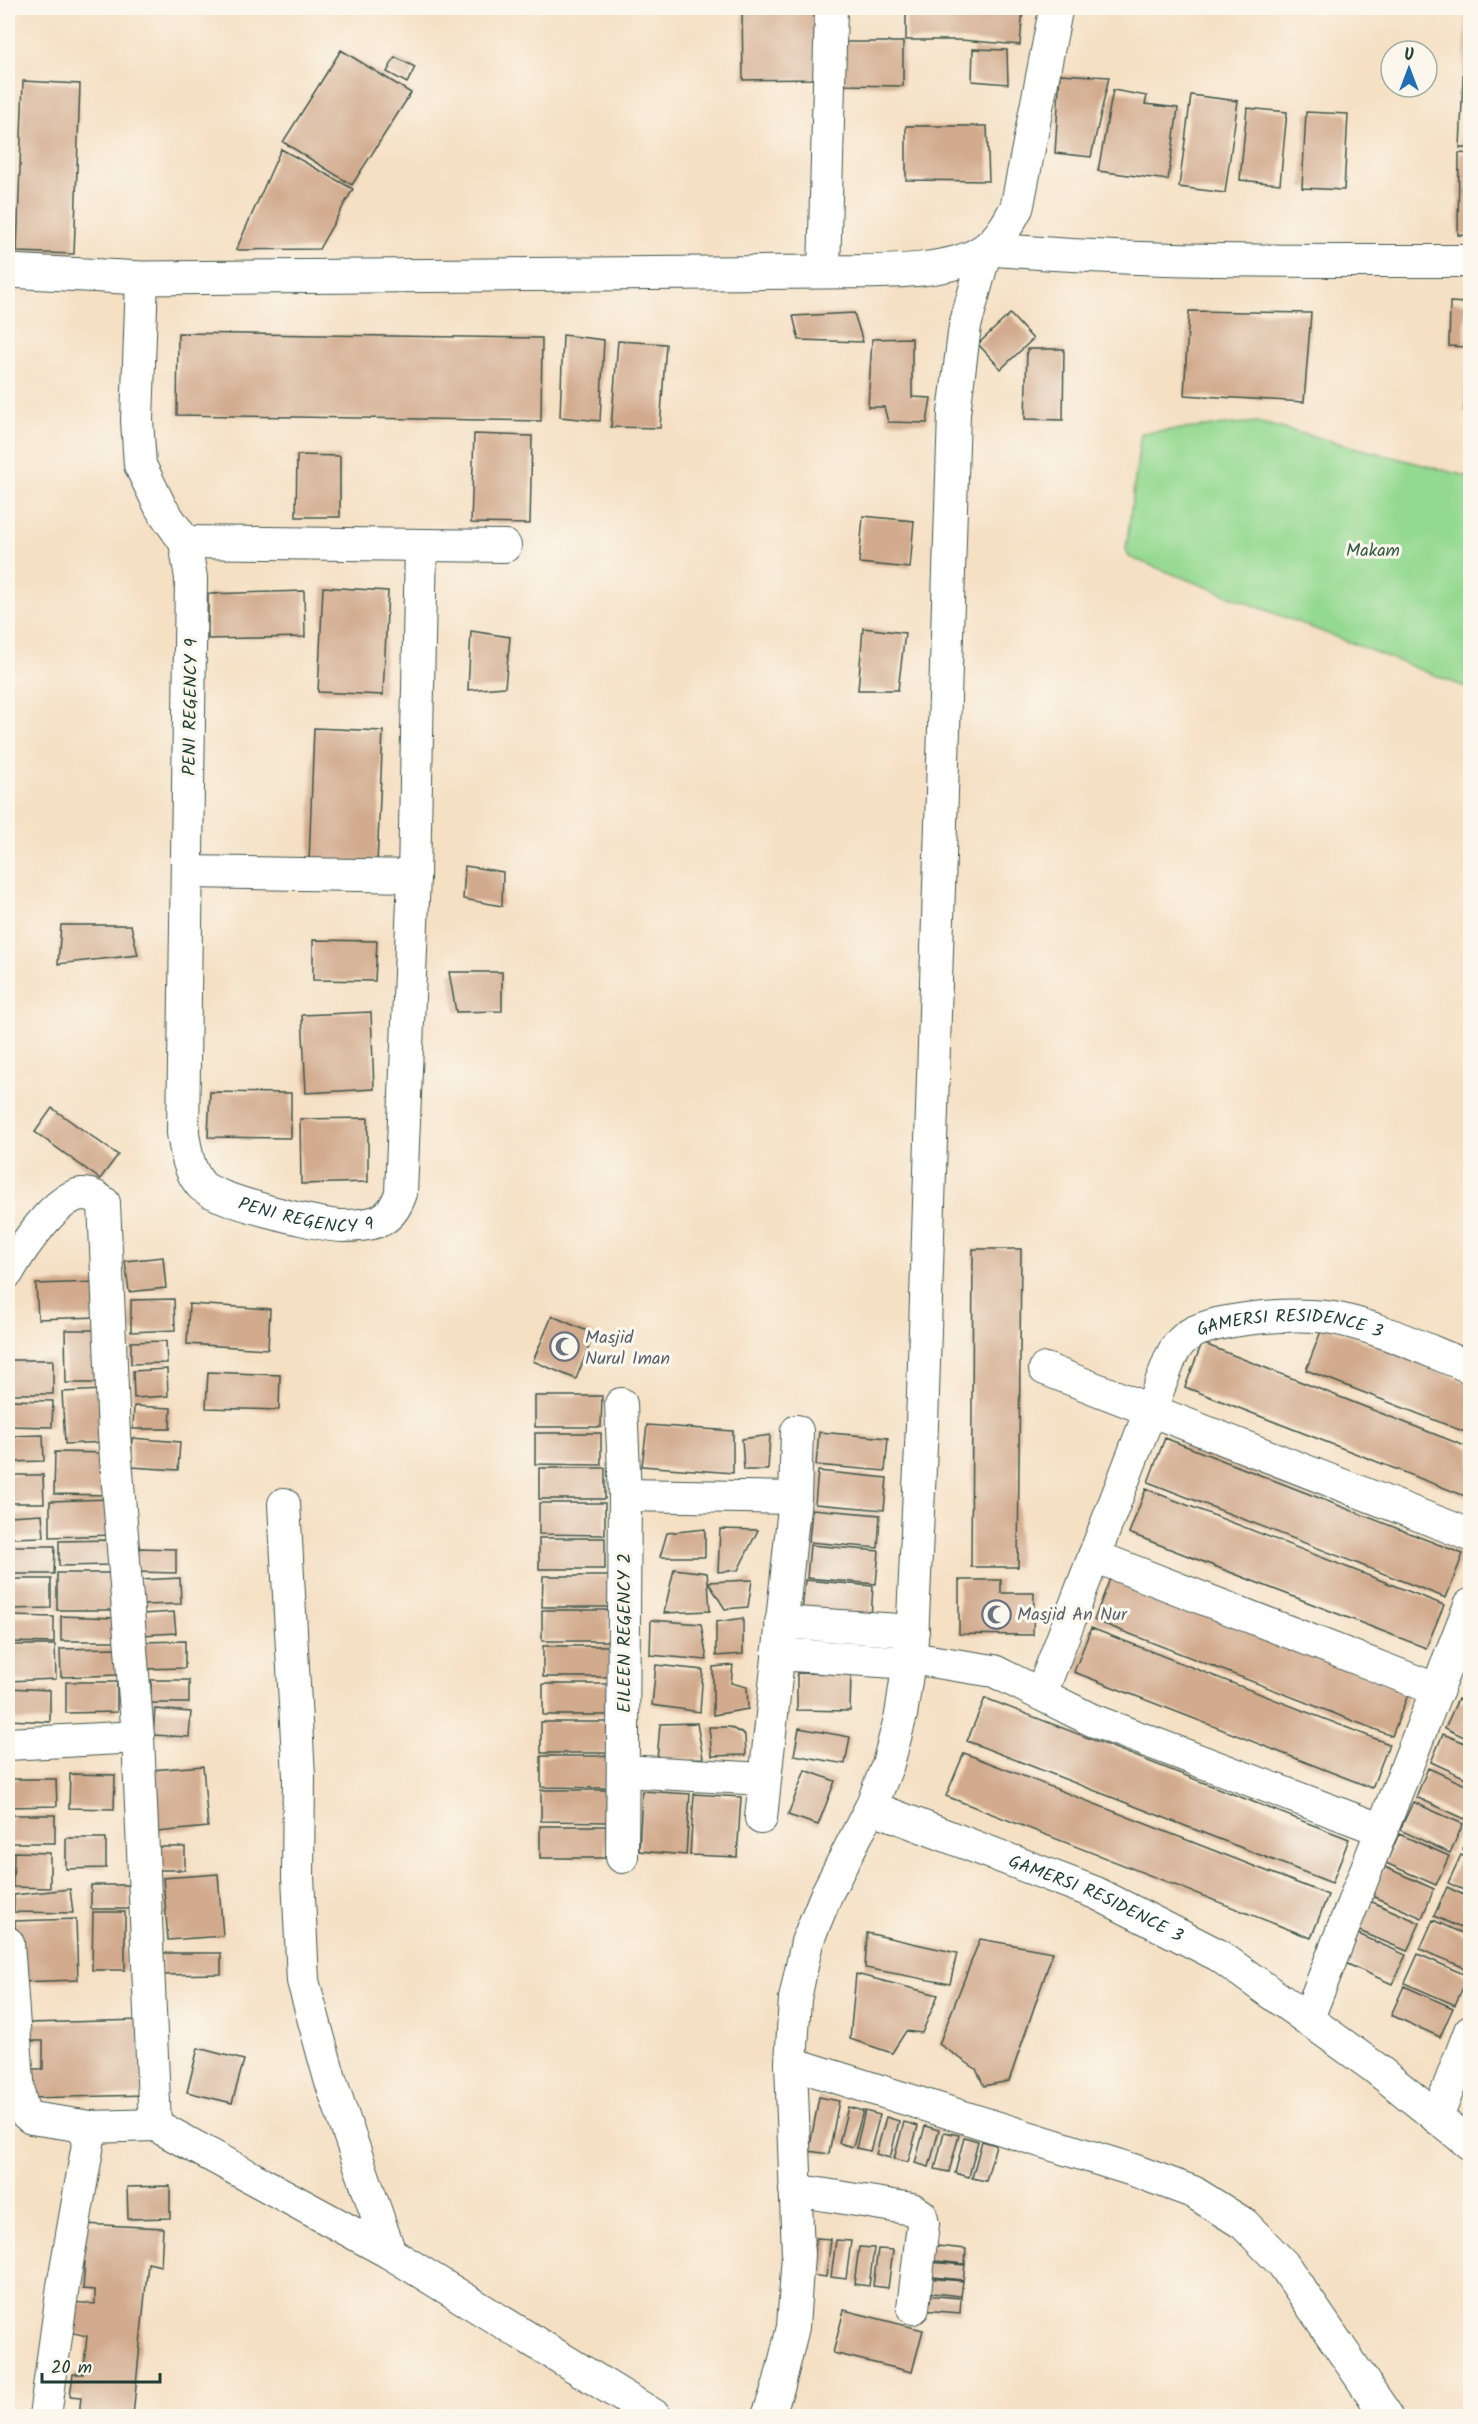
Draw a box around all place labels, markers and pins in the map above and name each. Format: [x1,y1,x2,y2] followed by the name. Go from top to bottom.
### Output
[585,1324,670,1374] place label: Masjid Nurul Iman
[548,1331,580,1363] mosque icon: Masjid Nurul Iman
[980,1598,1012,1630] mosque icon: Masjid An Nur
[1017,1601,1128,1630] place label: Masjid An Nur

